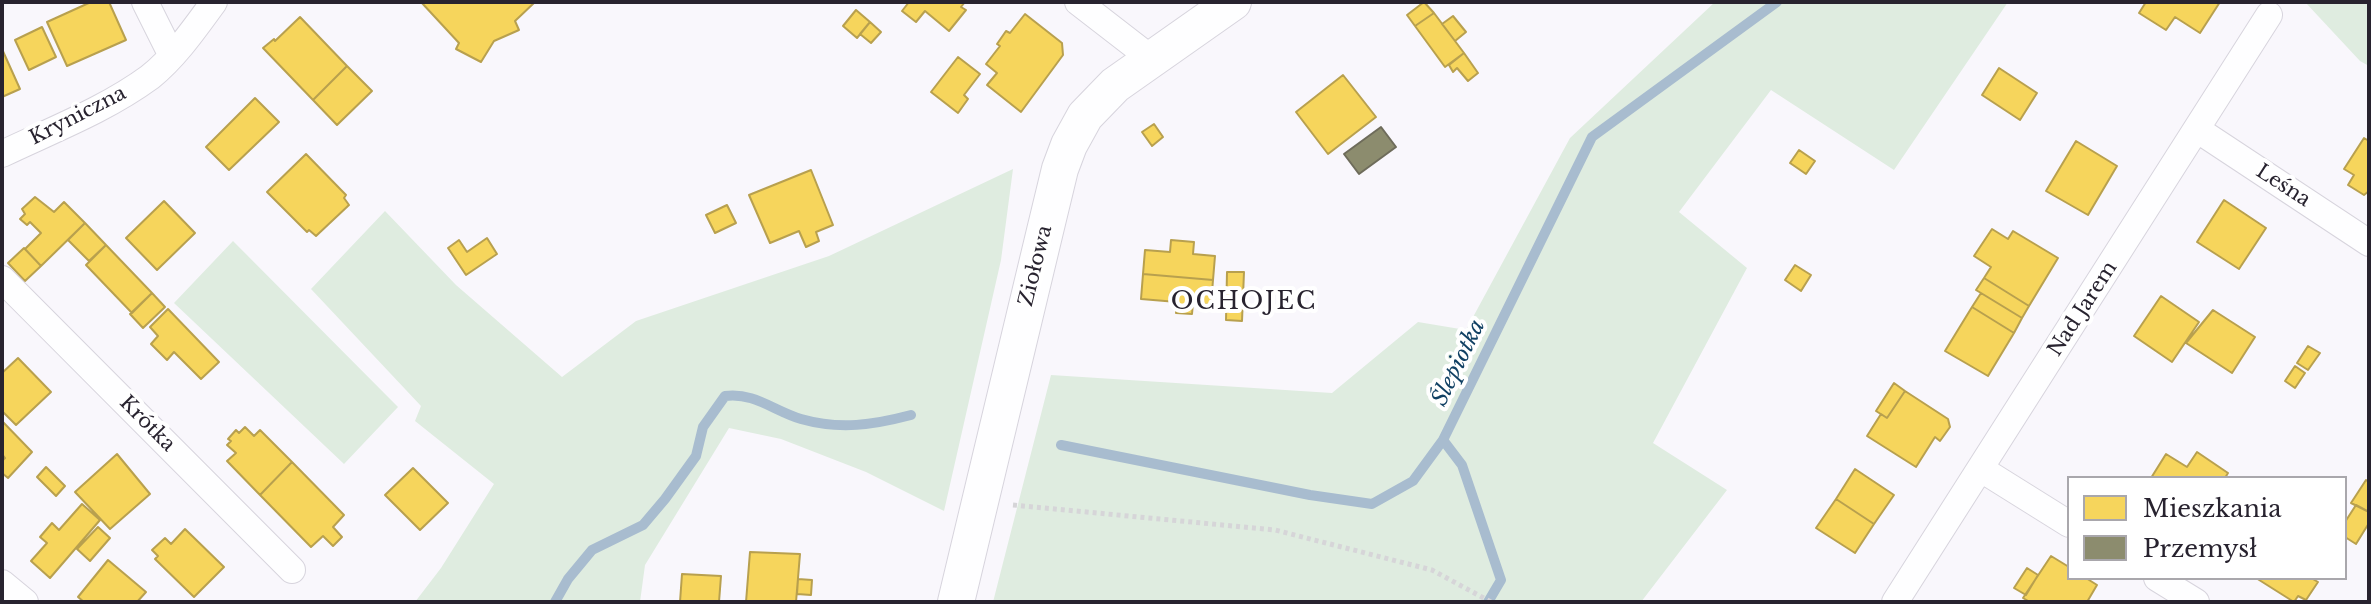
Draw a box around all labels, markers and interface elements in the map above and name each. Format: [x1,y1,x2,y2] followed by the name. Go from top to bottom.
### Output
[26,81,130,151] street label: Kryniczna
[2251,160,2315,212] street label: Leśna
[1014,223,1058,309] street label: Ziołowa
[2043,257,2123,361] street label: Nad Jarem
[1171,288,1317,316] district label: OCHOJEC
[1427,315,1491,411] water label: Ślepiotka
[114,391,180,457] street label: Krótka
[2067,476,2347,580] legend
[2143,494,2281,523] text: Mieszkania
[2143,534,2257,563] text: Przemysł

